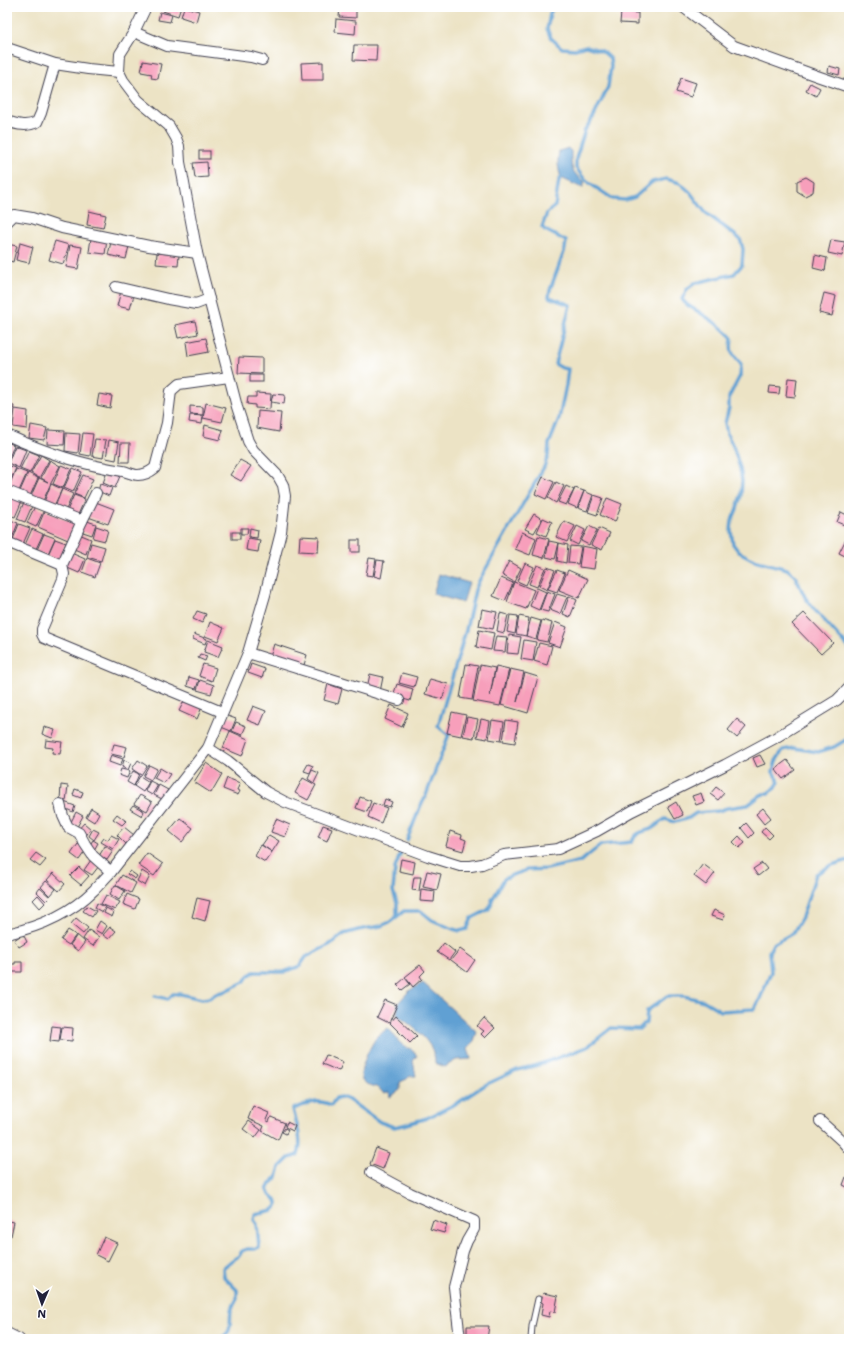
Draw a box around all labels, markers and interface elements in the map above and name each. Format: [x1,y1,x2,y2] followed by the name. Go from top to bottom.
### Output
[22,1284,62,1324] north arrow
[37,1306,46,1321] text: N

